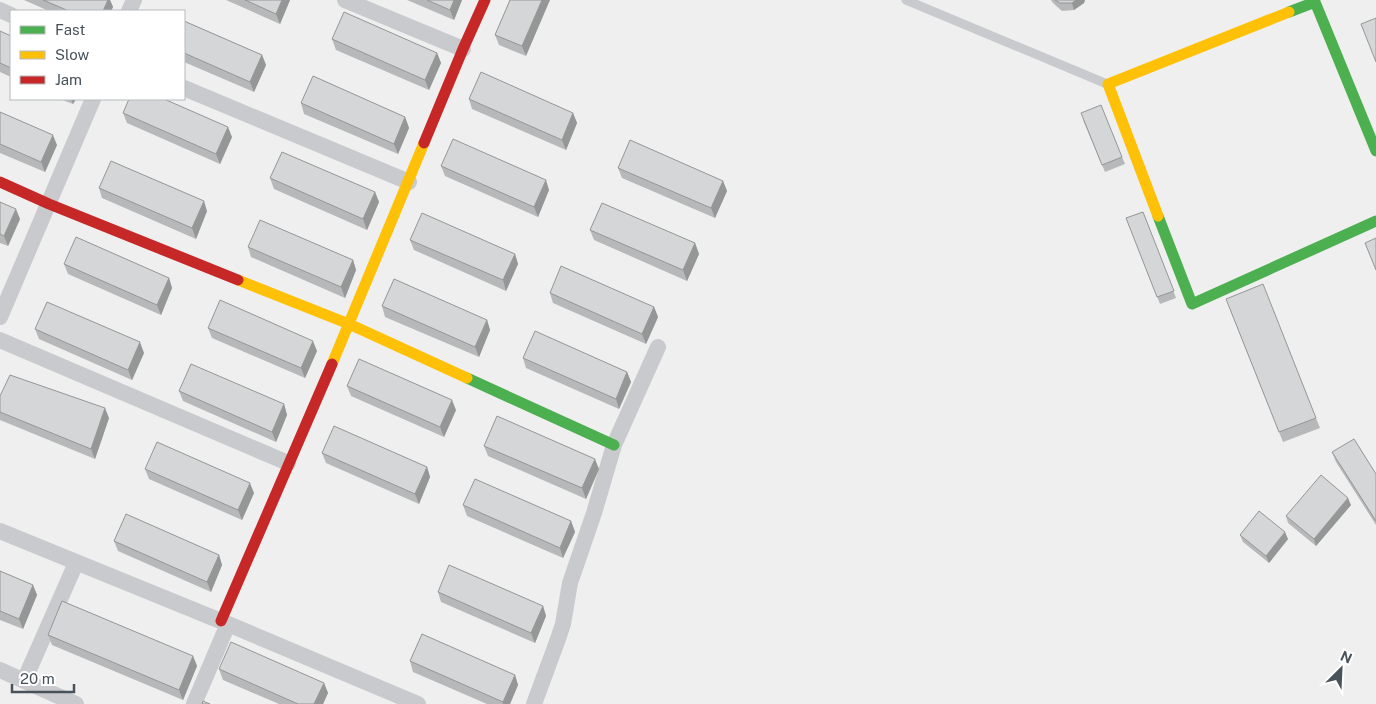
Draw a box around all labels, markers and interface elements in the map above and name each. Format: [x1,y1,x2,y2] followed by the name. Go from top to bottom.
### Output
[10,10,185,100] legend
[55,21,85,38] text: Fast
[55,46,90,63] text: Slow
[55,71,82,88] text: Jam
[1316,644,1366,694] north arrow
[1338,648,1355,667] text: N
[12,662,75,694] scale bar
[20,670,55,687] text: 20 m

